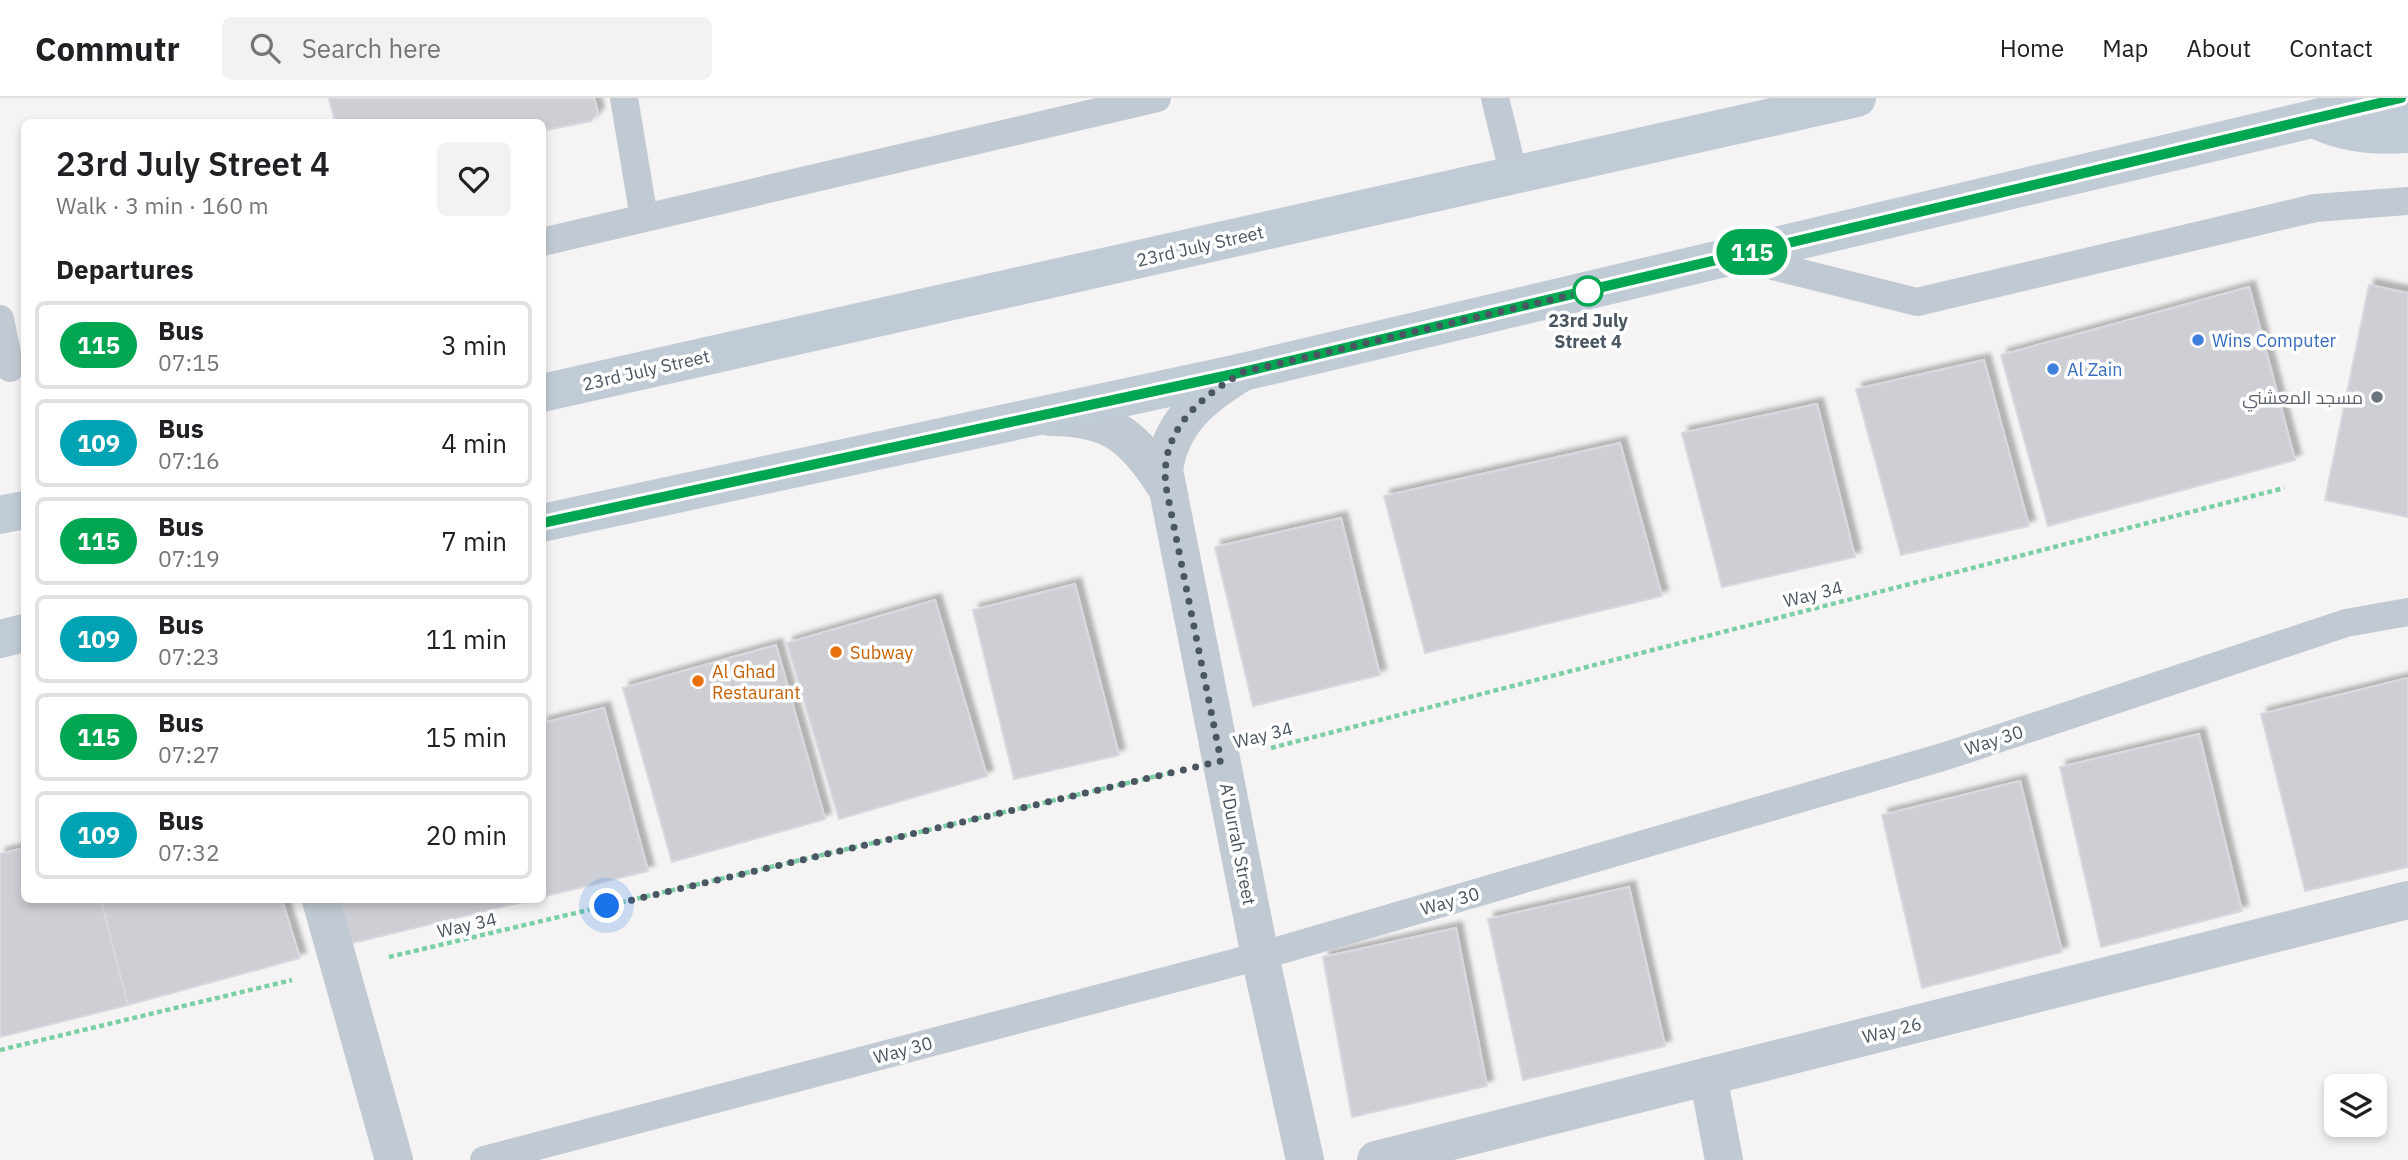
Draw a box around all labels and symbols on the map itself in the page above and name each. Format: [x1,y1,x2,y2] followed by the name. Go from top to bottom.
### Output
[1134,220,1266,272] street label: 23rd July Street
[1712,229,1792,275] line badge: 115
[1573,276,1603,306] marker: 23rd July Street 4
[1548,309,1628,353] place label: 23rd July Street 4
[2212,329,2337,352] place label: Wins Computer
[2190,332,2206,348] marker: Wins Computer
[580,344,712,396] street label: 23rd July Street
[2067,358,2122,381] place label: Al Zain
[2045,361,2061,377] marker: Al Zain
[2242,386,2363,412] place label: مسجد المعشني
[2369,389,2385,405] marker: مسجد المعشني
[1781,576,1845,612] street label: Way 34
[850,641,913,664] place label: Subway
[828,644,844,660] marker: Subway
[712,660,801,704] place label: Al Ghad Restaurant
[690,673,706,689] marker: Al Ghad Restaurant
[1231,717,1295,753] street label: Way 34
[1962,720,2026,760] street label: Way 30
[1215,781,1261,907] street label: A'Durrah Street
[1418,882,1482,920] street label: Way 30
[589,888,624,923] your location
[435,907,499,943] street label: Way 34
[1860,1012,1924,1048] street label: Way 26
[871,1031,935,1069] street label: Way 30

